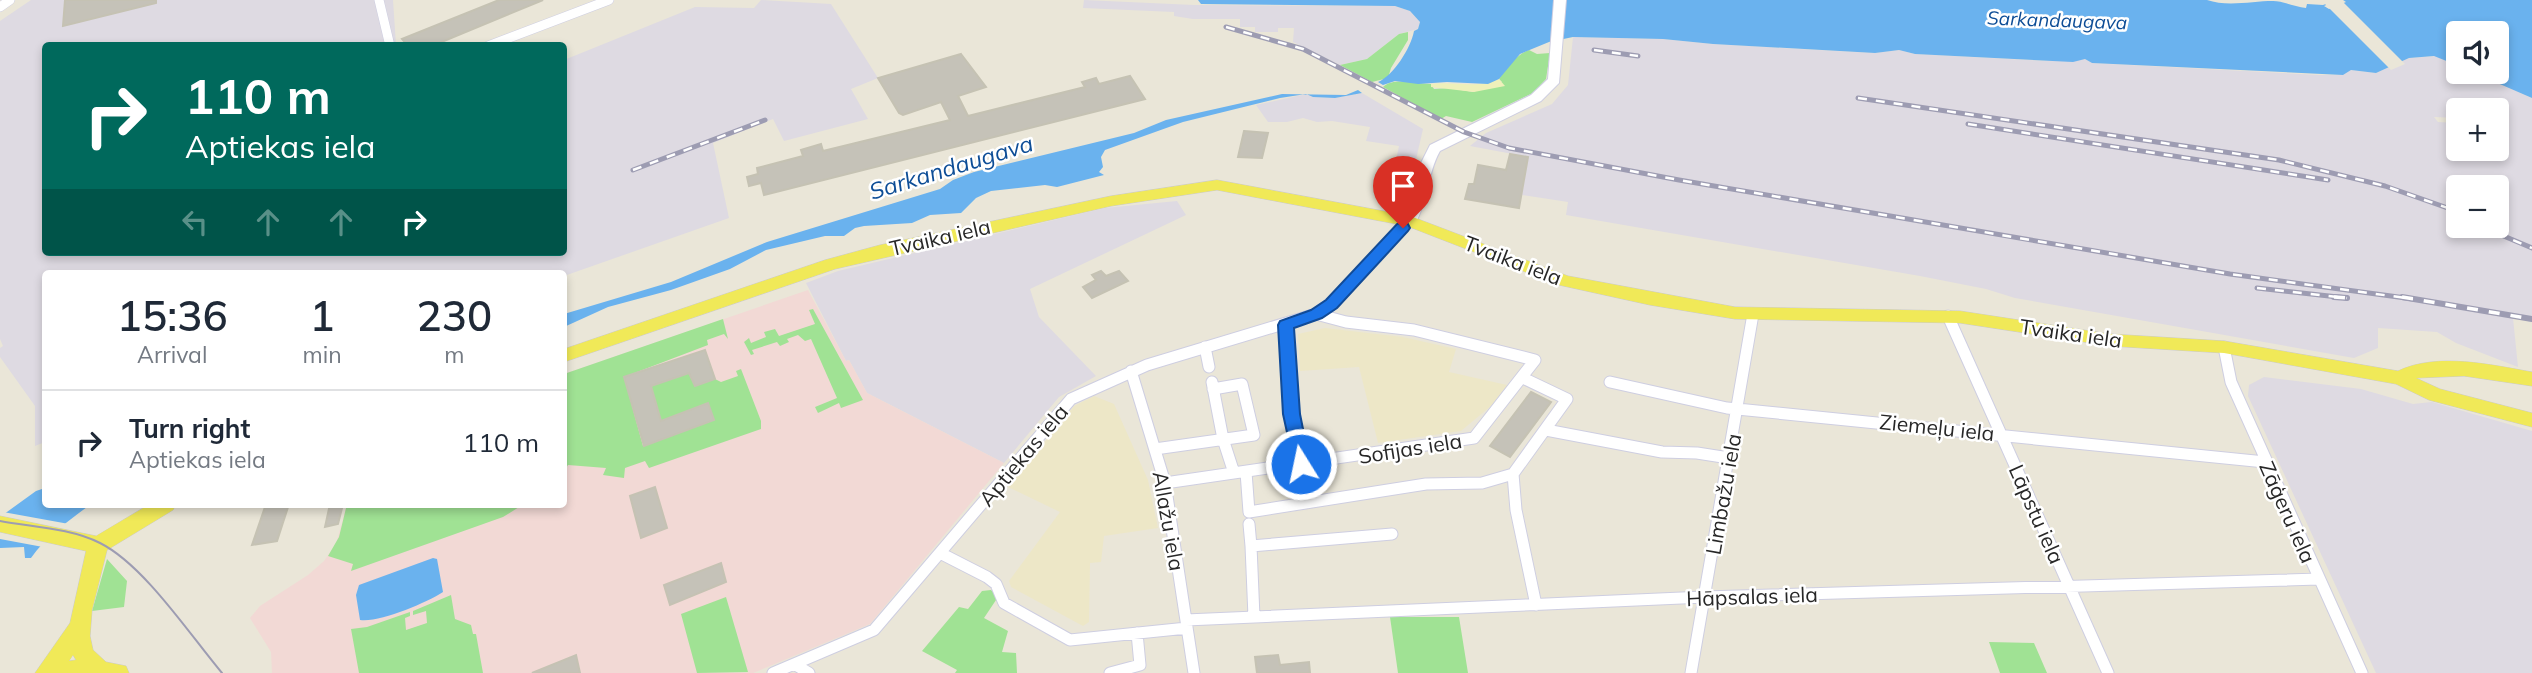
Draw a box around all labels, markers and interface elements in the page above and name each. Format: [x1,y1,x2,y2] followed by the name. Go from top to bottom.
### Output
[1987,6,2127,34] water label: Sarkandaugava
[2446,21,2509,238] map controls
[2446,21,2509,84] button: sound
[185,65,331,126] text: 110 m
[70,70,161,161] icon: right
[2446,98,2509,161] button: +
[185,126,375,166] text: Aptiekas iela
[866,128,1037,206] water label: Sarkandaugava
[1373,156,1433,228] pin
[1384,167,1422,205] icon: arrive
[2446,175,2509,238] button: −
[176,203,214,241] icon: left
[249,203,287,241] icon: ahead
[322,203,360,241] icon: ahead
[395,203,433,241] icon: right
[887,213,993,261] street label: Tvaika iela
[1460,229,1566,291] street label: Tvaika iela
[117,289,228,342] text: 15:36
[309,289,335,342] text: 1
[417,289,492,342] text: 230
[2018,313,2124,353] street label: Tvaika iela
[137,340,207,369] text: Arrival
[302,340,342,369] text: min
[444,340,464,369] text: m
[973,399,1073,511] street label: Aptiekas iela
[1878,408,1996,448] street label: Ziemeļu iela
[129,412,250,445] text: Turn right
[70,424,108,462] icon: right
[463,426,539,459] text: 110 m
[1264,427,1338,501] position arrow
[1356,427,1464,469] street label: Sofijas iela
[1700,431,1746,557] street label: Limbažu iela
[129,445,266,474] text: Aptiekas iela
[2254,457,2322,567] street label: Zāģeru iela
[2004,460,2070,568] street label: Lāpstu iela
[1147,469,1191,573] street label: Allažu iela
[1686,581,1818,611] street label: Hāpsalas iela

